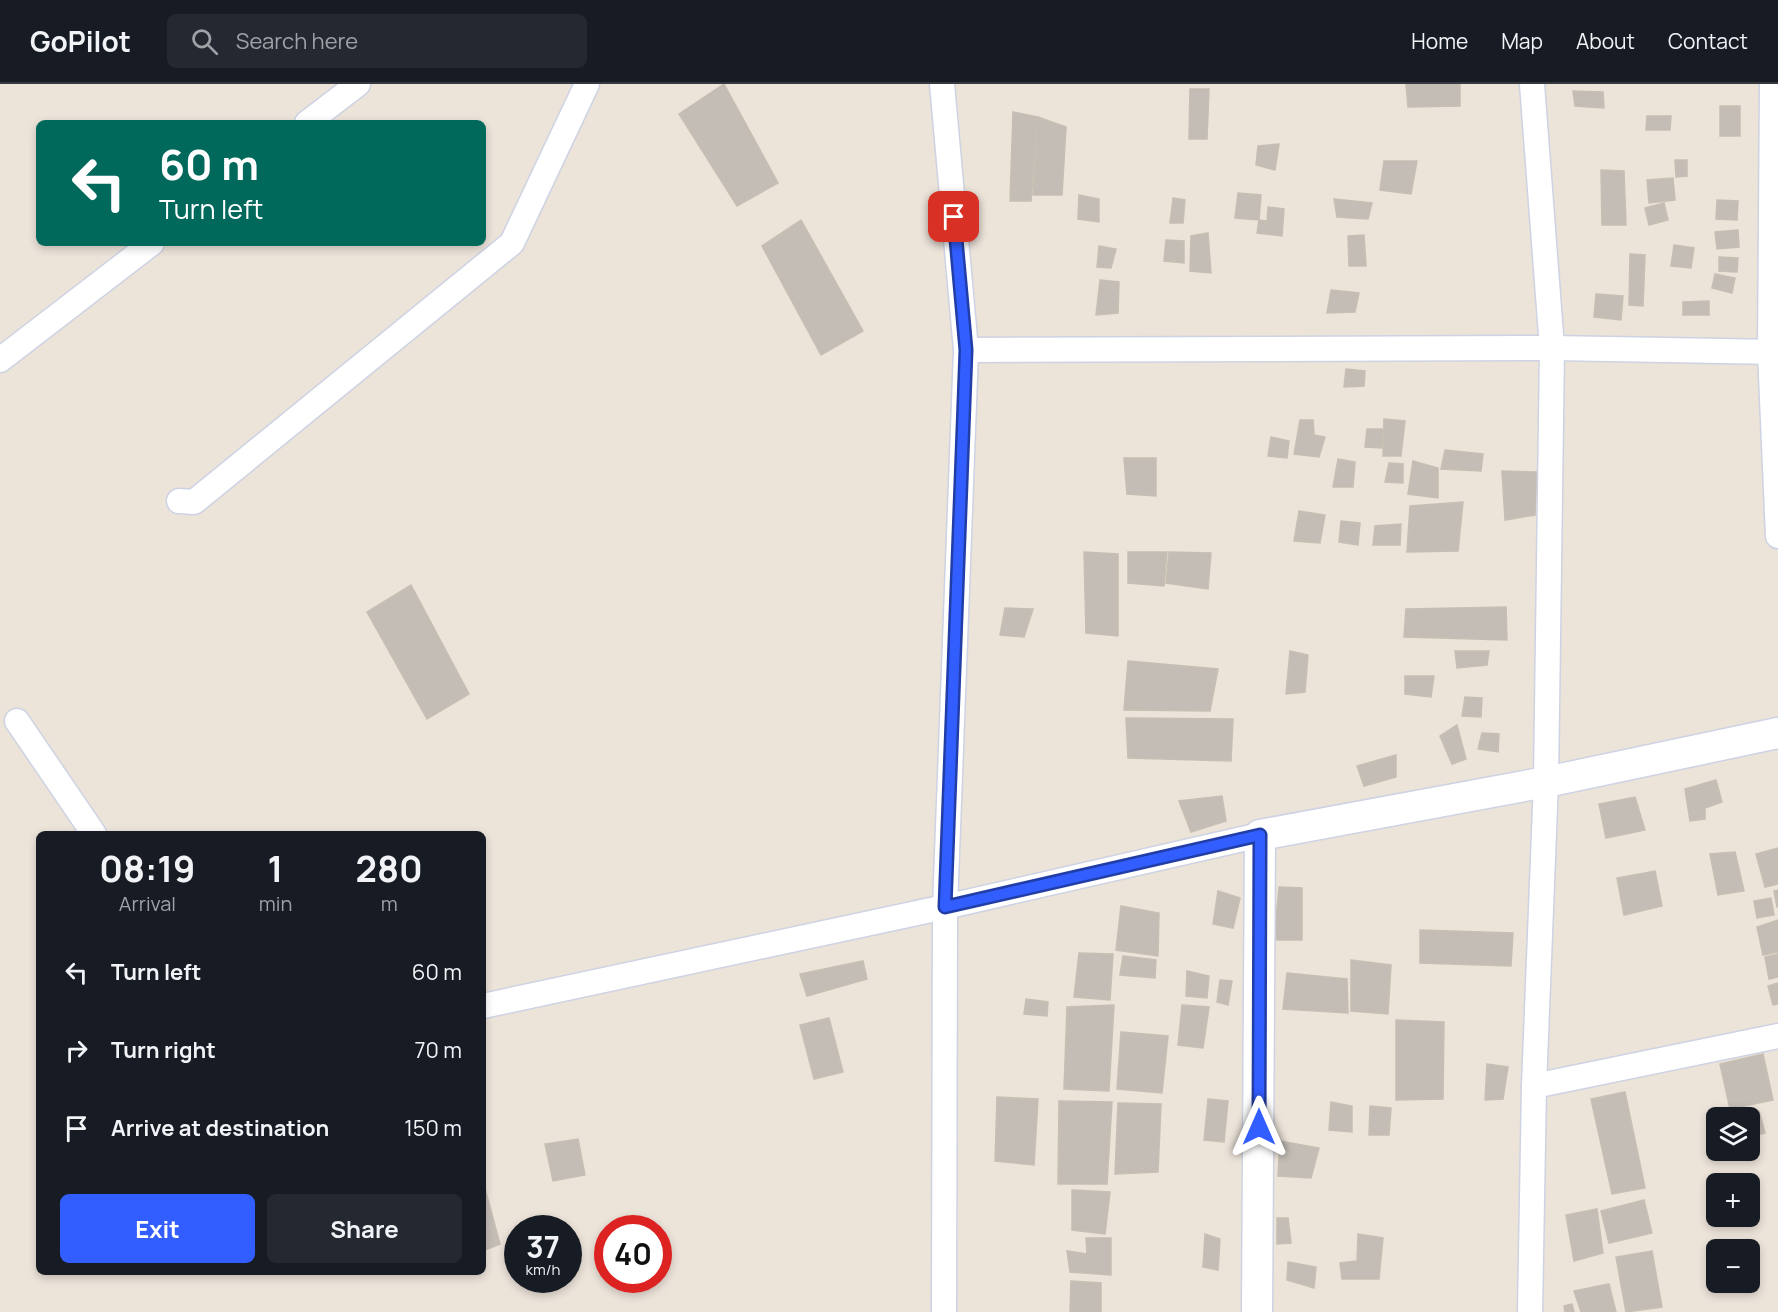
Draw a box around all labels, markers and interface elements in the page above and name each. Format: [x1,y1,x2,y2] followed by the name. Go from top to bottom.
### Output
[167,14,587,68] search box
[30,22,131,60] text: GoPilot
[188,25,221,58] icon: search
[236,26,358,56] text: Search here
[1411,27,1468,55] text: Home
[1501,27,1543,55] text: Map
[1576,27,1635,55] text: About
[1668,27,1748,55] text: Contact
[159,135,259,193] text: 60 m
[60,144,138,222] icon: left
[159,190,263,227] text: Turn left
[928,191,979,242] pin
[937,200,970,233] icon: arrive
[99,844,195,893] text: 08:19
[268,844,283,893] text: 1
[356,844,423,893] text: 280
[119,890,176,917] text: Arrival
[259,890,292,917] text: min
[381,890,398,917] text: m
[60,956,93,989] icon: left
[111,957,201,987] text: Turn left
[412,957,462,987] text: 60 m
[60,1034,93,1067] icon: right
[111,1035,216,1065] text: Turn right
[414,1035,462,1065] text: 70 m
[1227,1095,1291,1159] position arrow
[1706,1107,1760,1293] map controls
[1706,1107,1760,1161] button: layers
[60,1112,93,1145] icon: arrive
[111,1113,329,1143] text: Arrive at destination
[404,1113,462,1143] text: 150 m
[1706,1173,1760,1227] button: +
[60,1194,255,1263] button: Exit
[267,1194,462,1263] button: Share
[594,1215,672,1293] speed limit sign: 40
[526,1226,560,1267] text: 37
[1706,1239,1760,1293] button: −
[526,1259,560,1280] text: km/h

